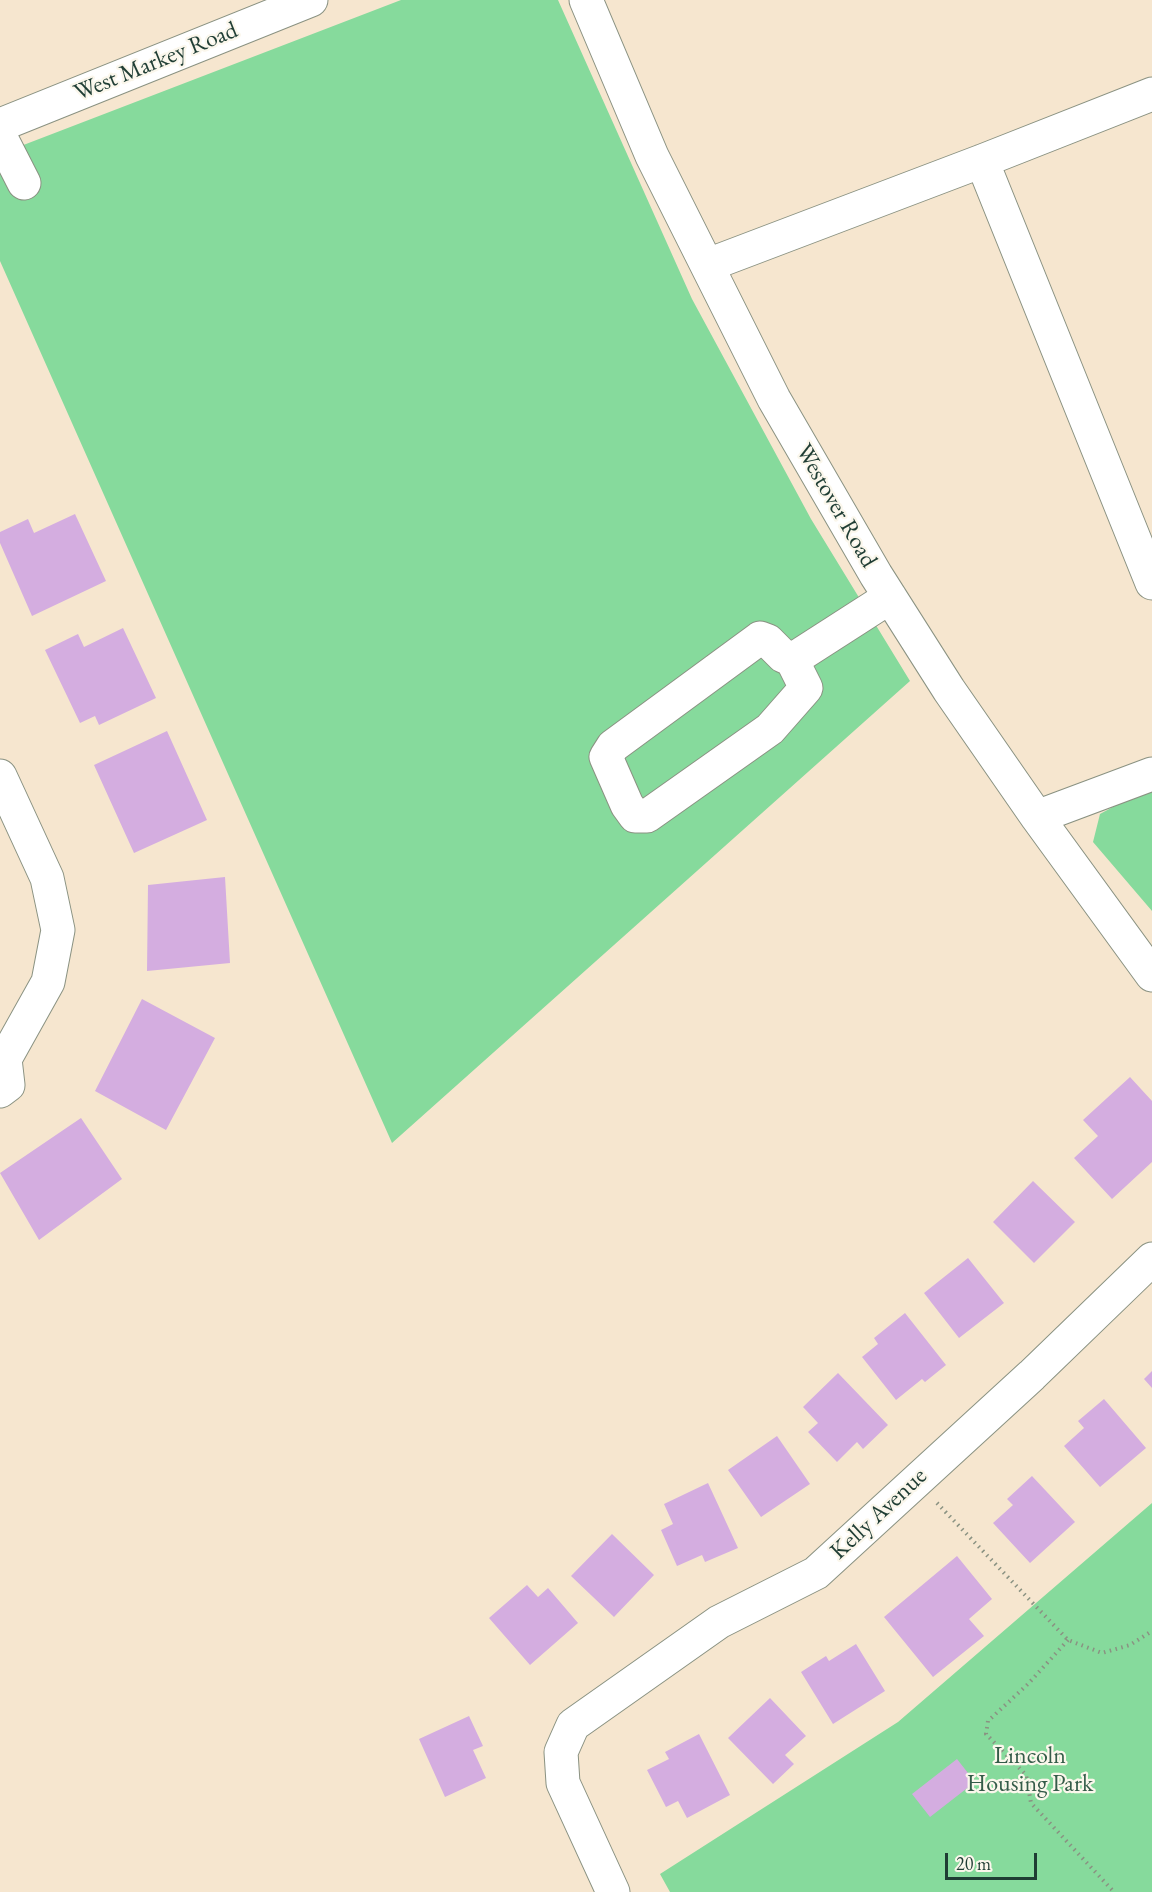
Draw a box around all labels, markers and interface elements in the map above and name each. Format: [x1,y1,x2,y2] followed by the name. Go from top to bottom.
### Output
[70,16,242,108] street label: West Markey Road
[789,439,883,573] street label: Westover Road
[825,1462,933,1566] street label: Kelly Avenue
[967,1742,1093,1798] park label: Lincoln Housing Park
[948,1841,1040,1879] scale bar
[956,1852,991,1875] text: 20 m

